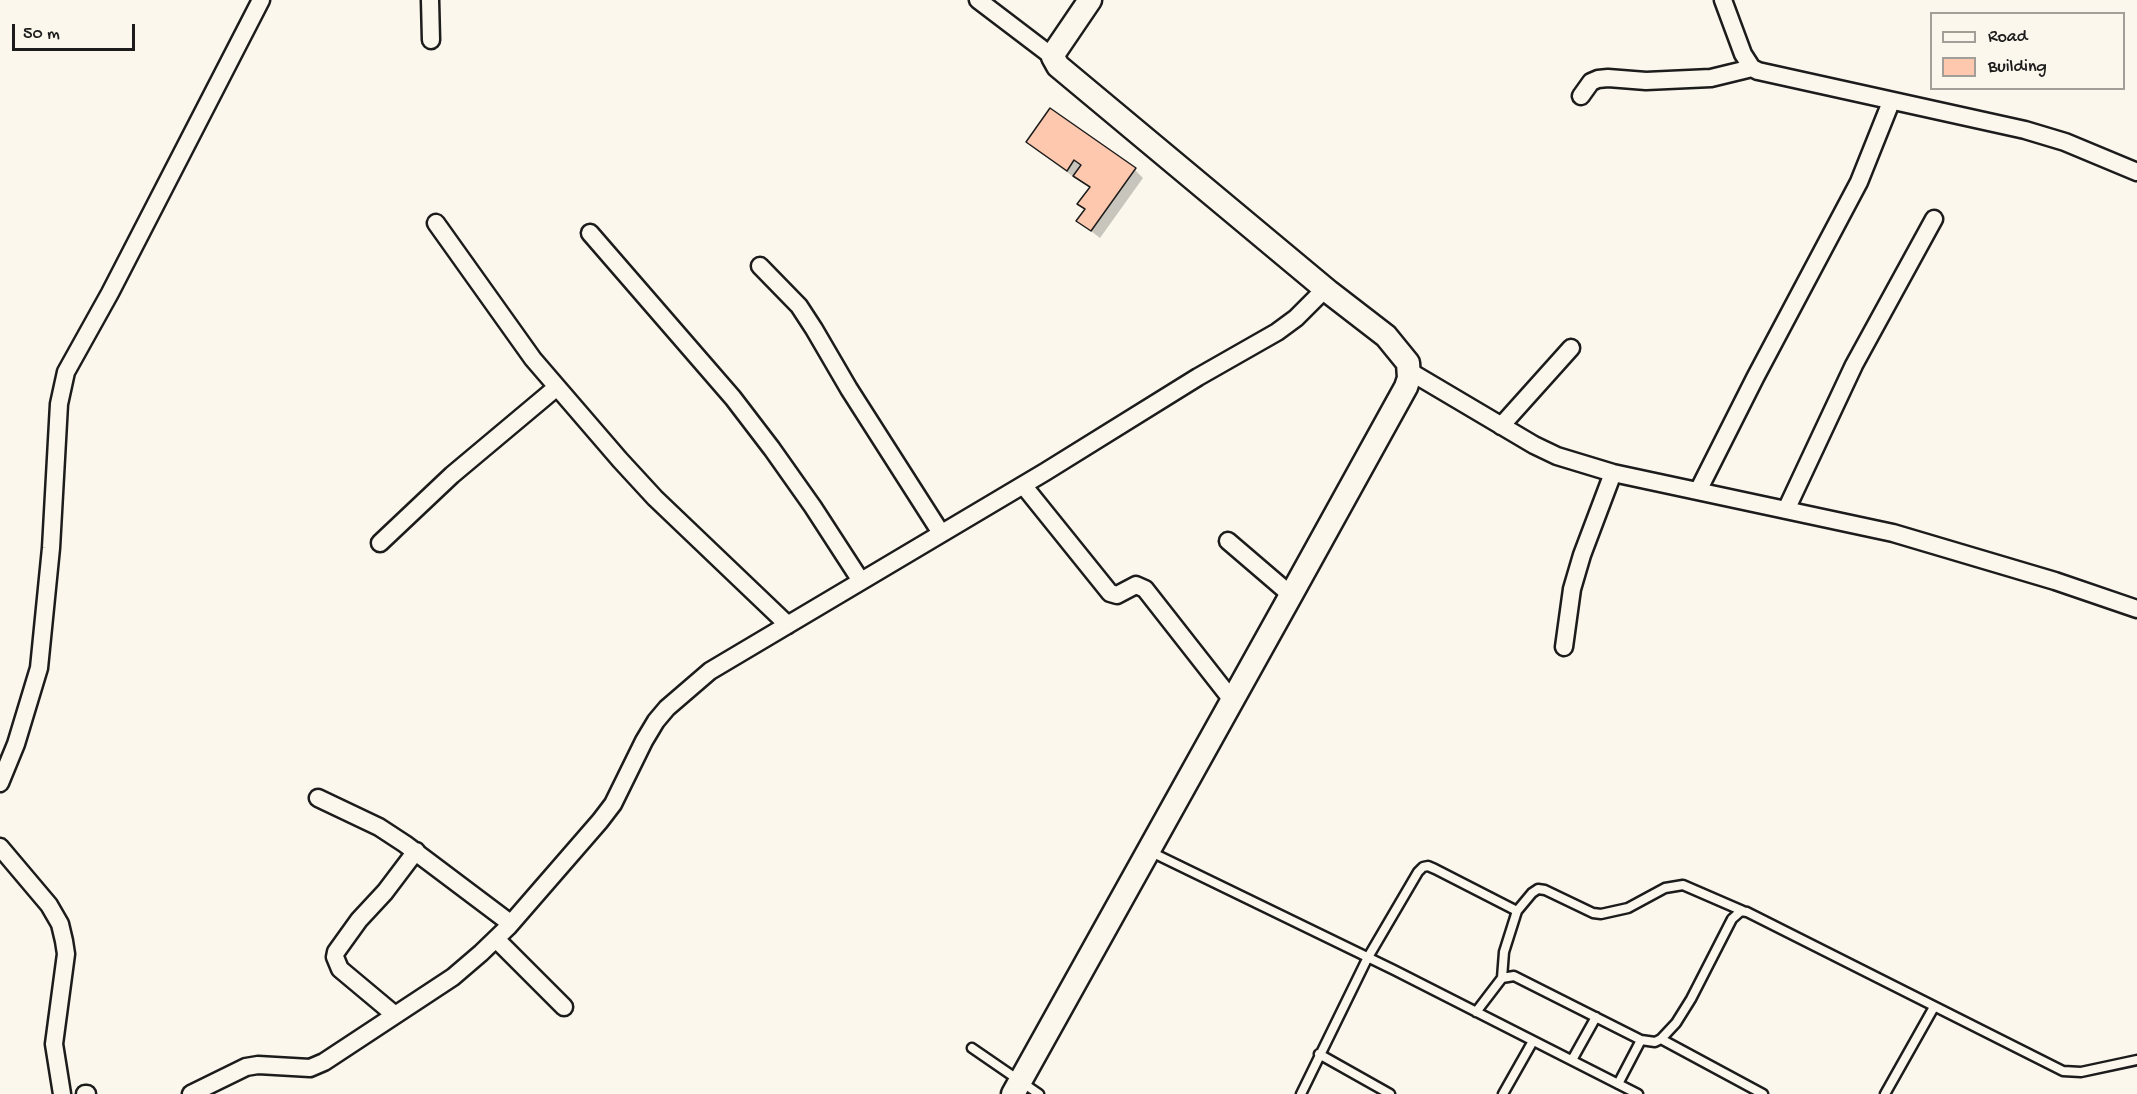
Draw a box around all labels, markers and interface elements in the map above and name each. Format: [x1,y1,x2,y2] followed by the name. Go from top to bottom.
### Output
[15,12,138,50] scale bar
[1930,12,2125,90] legend
[23,24,60,45] text: 50 m
[1988,27,2027,48] text: Road
[1988,57,2047,78] text: Building

